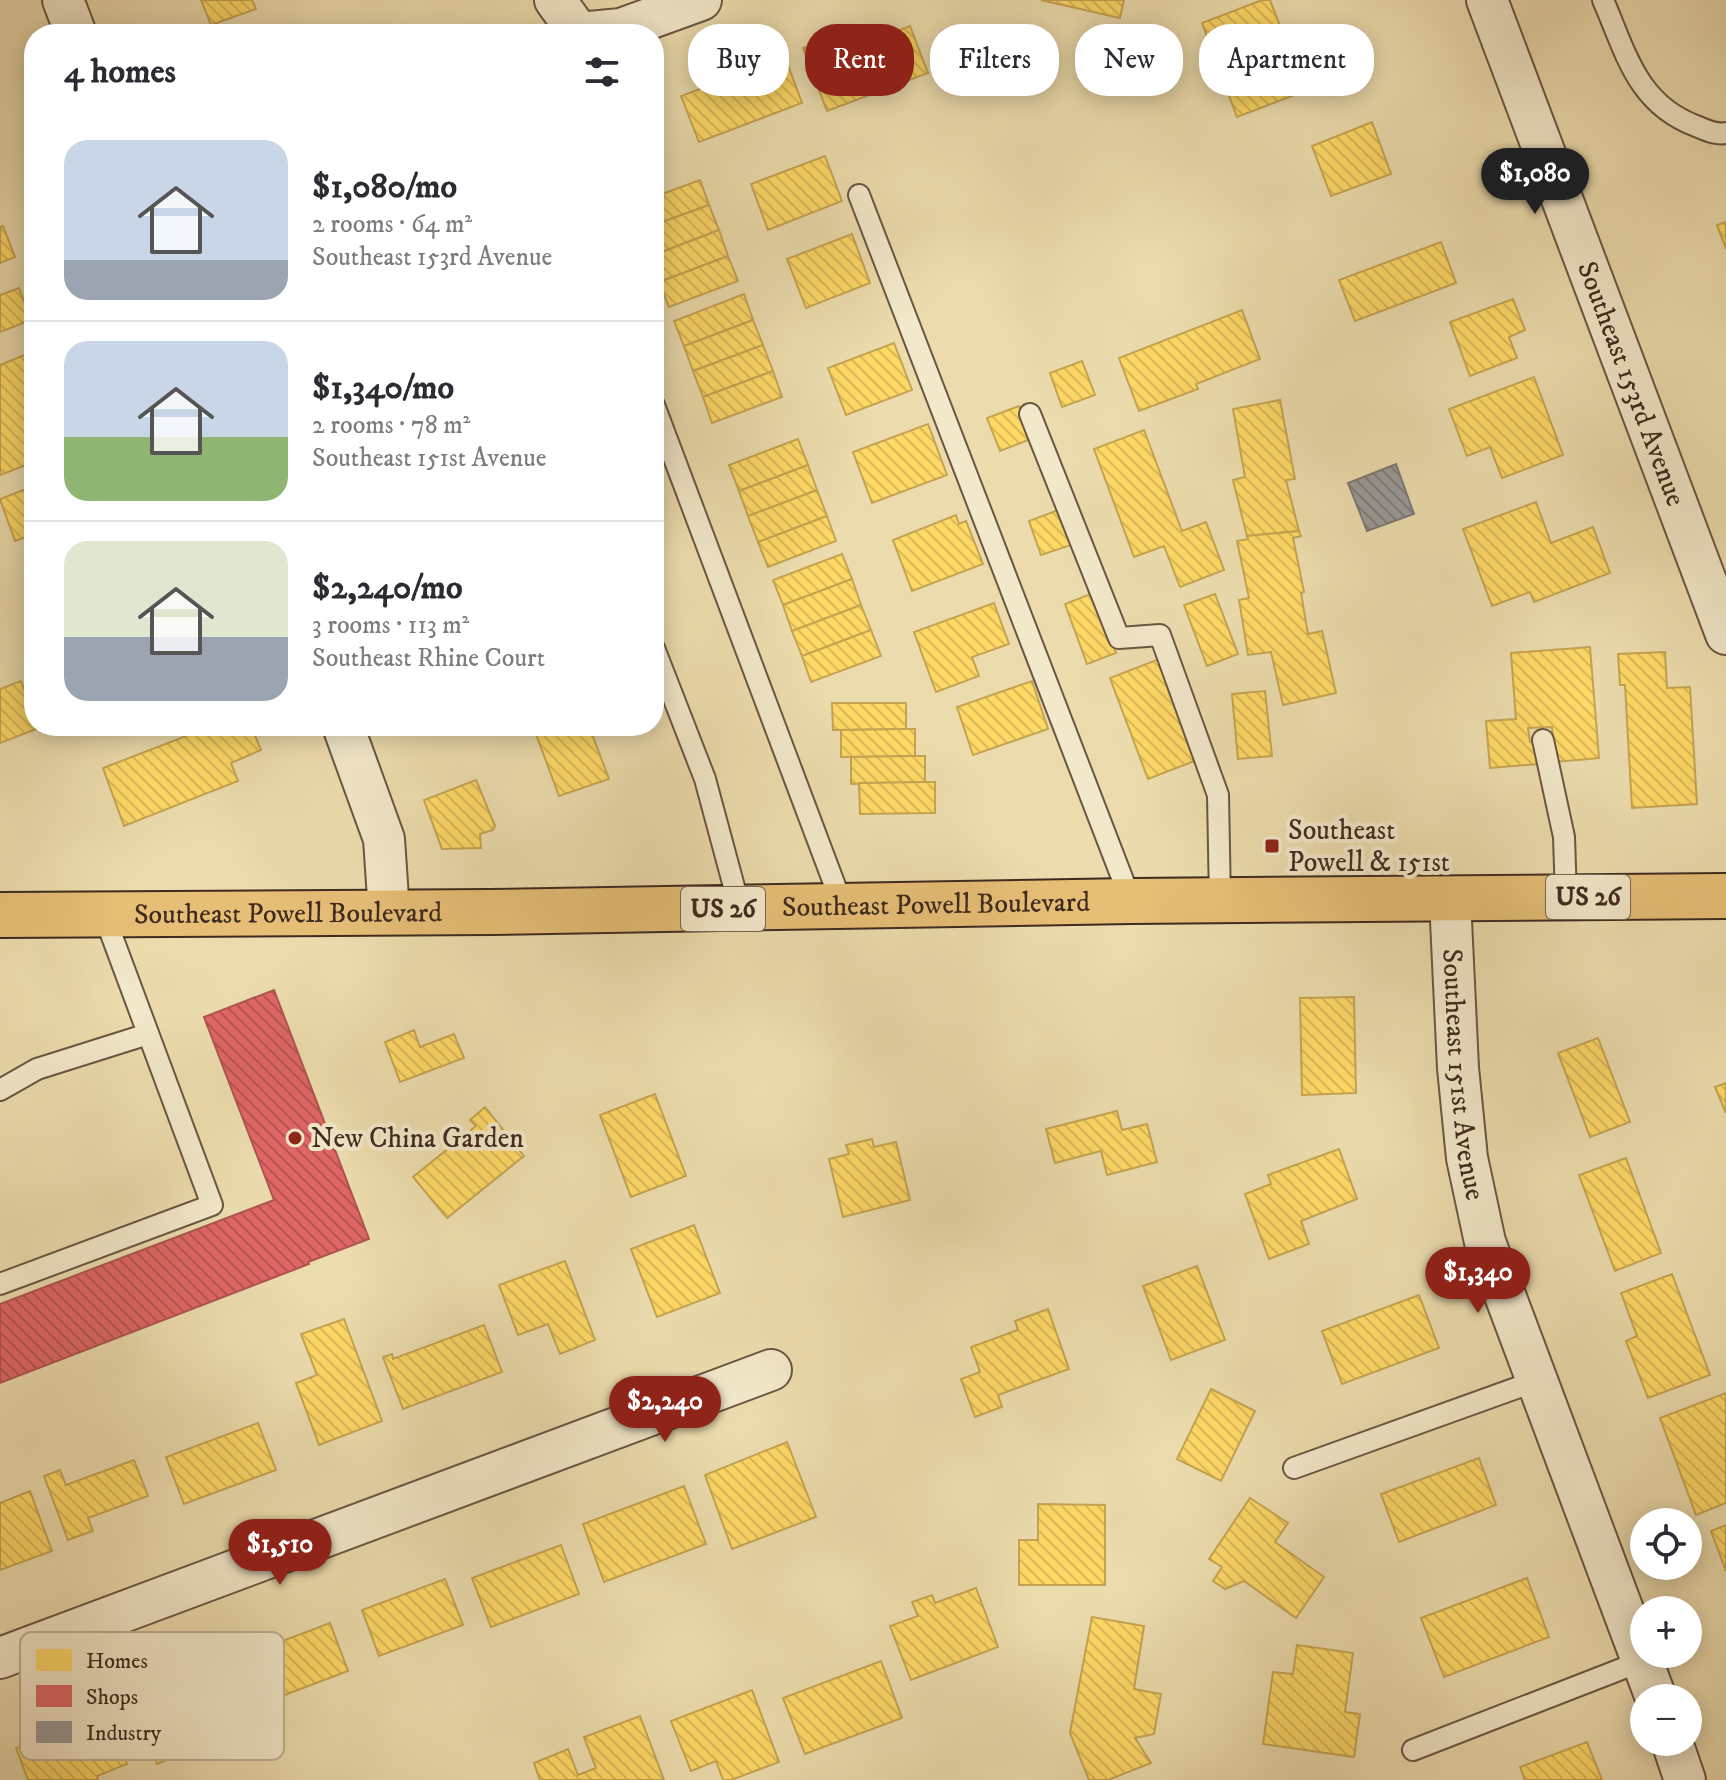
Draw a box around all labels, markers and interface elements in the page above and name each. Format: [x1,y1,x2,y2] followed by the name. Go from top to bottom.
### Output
[688,24,789,96] chip: Buy
[805,24,914,96] chip: Rent
[930,24,1059,96] chip: Filters
[1075,24,1183,96] chip: New
[1199,24,1374,96] chip: Apartment
[580,50,624,94] icon: filters
[64,51,176,93] text: 4 homes
[1470,148,1600,216] pin: $1,080
[1499,157,1571,190] text: $1,080
[312,166,457,208] text: $1,080/mo
[128,172,224,268] icon: home
[312,208,472,241] text: 2 rooms · 64 m²
[312,241,552,274] text: Southeast 153rd Avenue
[1570,256,1694,511] street label: Southeast 153rd Avenue
[312,367,454,409] text: $1,340/mo
[128,373,224,469] icon: home
[312,409,470,442] text: 2 rooms · 78 m²
[312,442,547,475] text: Southeast 151st Avenue
[312,567,463,609] text: $2,240/mo
[128,573,224,669] icon: home
[312,609,469,642] text: 3 rooms · 113 m²
[312,642,545,675] text: Southeast Rhine Court
[1288,813,1450,880] place label: Southeast Powell & 151st
[1263,837,1281,855] marker: Southeast Powell & 151st
[1546,875,1630,919] road number: US 26
[782,884,1090,924] street label: Southeast Powell Boulevard
[681,887,765,931] road number: US 26
[134,895,442,932] street label: Southeast Powell Boulevard
[1435,948,1493,1203] street label: Southeast 151st Avenue
[311,1121,524,1156] place label: New China Garden
[286,1129,304,1147] marker: New China Garden
[1413,1247,1543,1315] pin: $1,340
[1443,1256,1513,1289] text: $1,340
[600,1376,730,1444] pin: $2,240
[627,1385,703,1418] text: $2,240
[1630,1508,1702,1756] map controls
[1630,1508,1702,1580] button: locate
[215,1519,345,1587] pin: $1,510
[247,1528,313,1561] text: $1,510
[1630,1596,1702,1668] button: +
[20,1632,284,1760] legend
[86,1648,148,1675] text: Homes
[86,1684,138,1711] text: Shops
[1630,1684,1702,1756] button: −
[86,1720,162,1747] text: Industry

